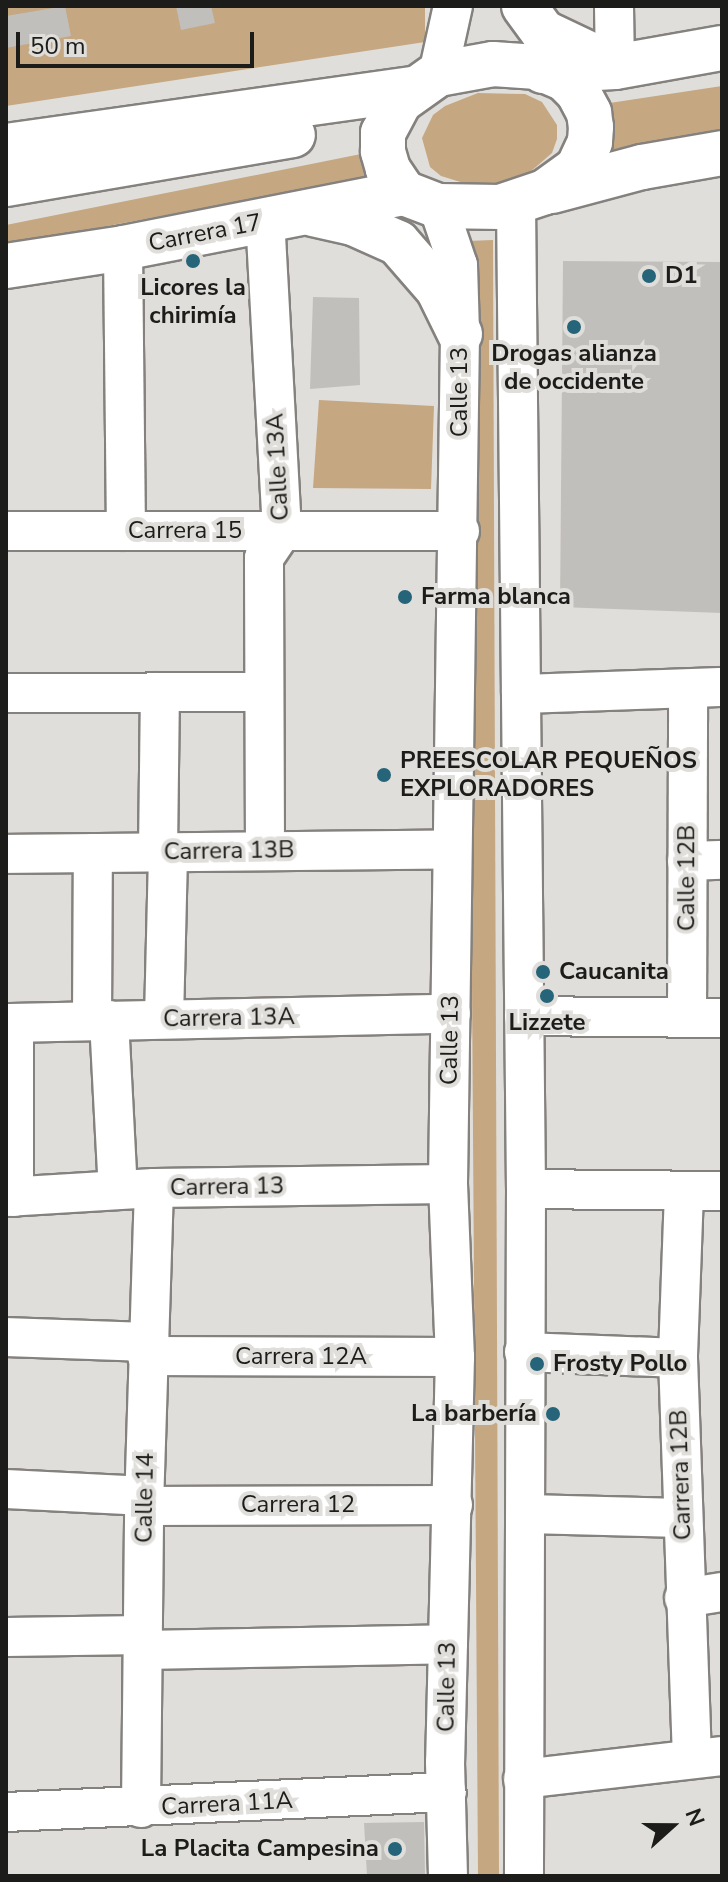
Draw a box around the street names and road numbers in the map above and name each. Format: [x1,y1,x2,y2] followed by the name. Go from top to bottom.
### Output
[146,208,264,258] street label: Carrera 17
[446,347,474,437] street label: Calle 13
[261,412,295,522] street label: Calle 13A
[128,517,242,545] street label: Carrera 15
[673,825,701,931] street label: Calle 12B
[163,835,295,867] street label: Carrera 13B
[435,995,465,1085] street label: Calle 13
[163,1002,295,1034] street label: Carrera 13A
[170,1172,284,1202] street label: Carrera 13
[235,1343,367,1371] street label: Carrera 12A
[664,1409,698,1541] street label: Carrera 12B
[130,1453,160,1543] street label: Calle 14
[241,1491,355,1519] street label: Carrera 12
[432,1642,462,1732] street label: Calle 13
[160,1786,294,1822] street label: Carrera 11A

